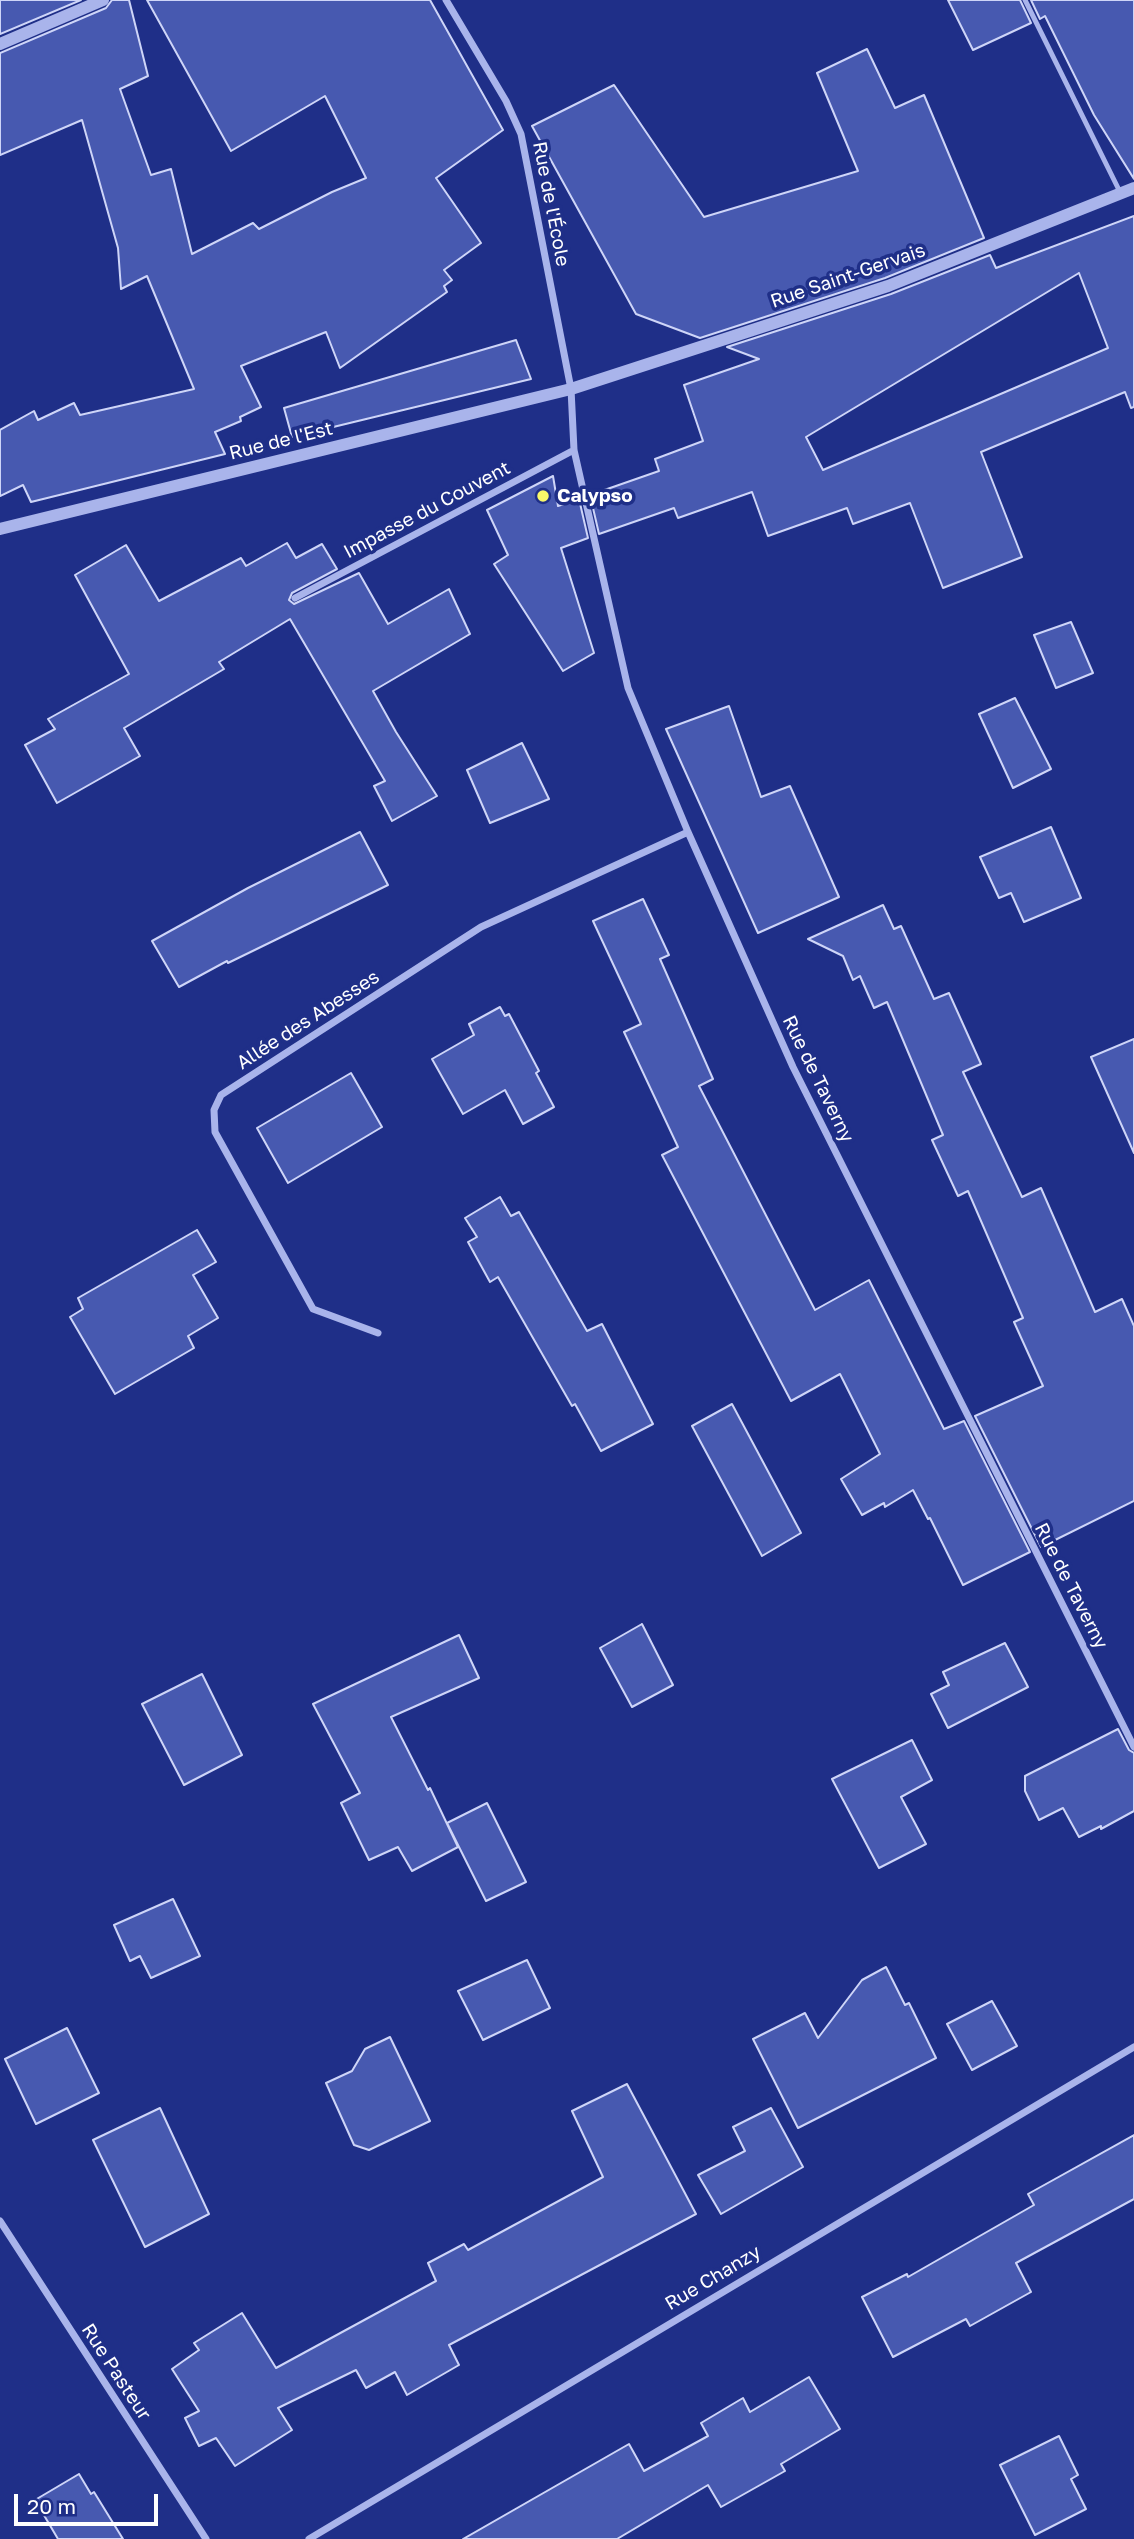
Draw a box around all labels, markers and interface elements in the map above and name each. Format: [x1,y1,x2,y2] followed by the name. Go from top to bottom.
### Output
[528,140,574,268] street label: Rue de l'École
[768,239,928,313] street label: Rue Saint-Gervais
[227,417,335,465] street label: Rue de l'Est
[340,456,514,564] street label: Impasse du Couvent
[557,485,633,507] place label: Calypso
[535,488,551,504] marker: Calypso
[232,965,384,1075] street label: Allée des Abesses
[777,1012,859,1146] street label: Rue de Taverny
[1029,1519,1113,1653] street label: Rue de Taverny
[661,2241,765,2315] street label: Rue Chanzy
[76,2320,156,2424] street label: Rue Pasteur
[18,2480,161,2524] scale bar
[27,2493,76,2519] text: 20 m

